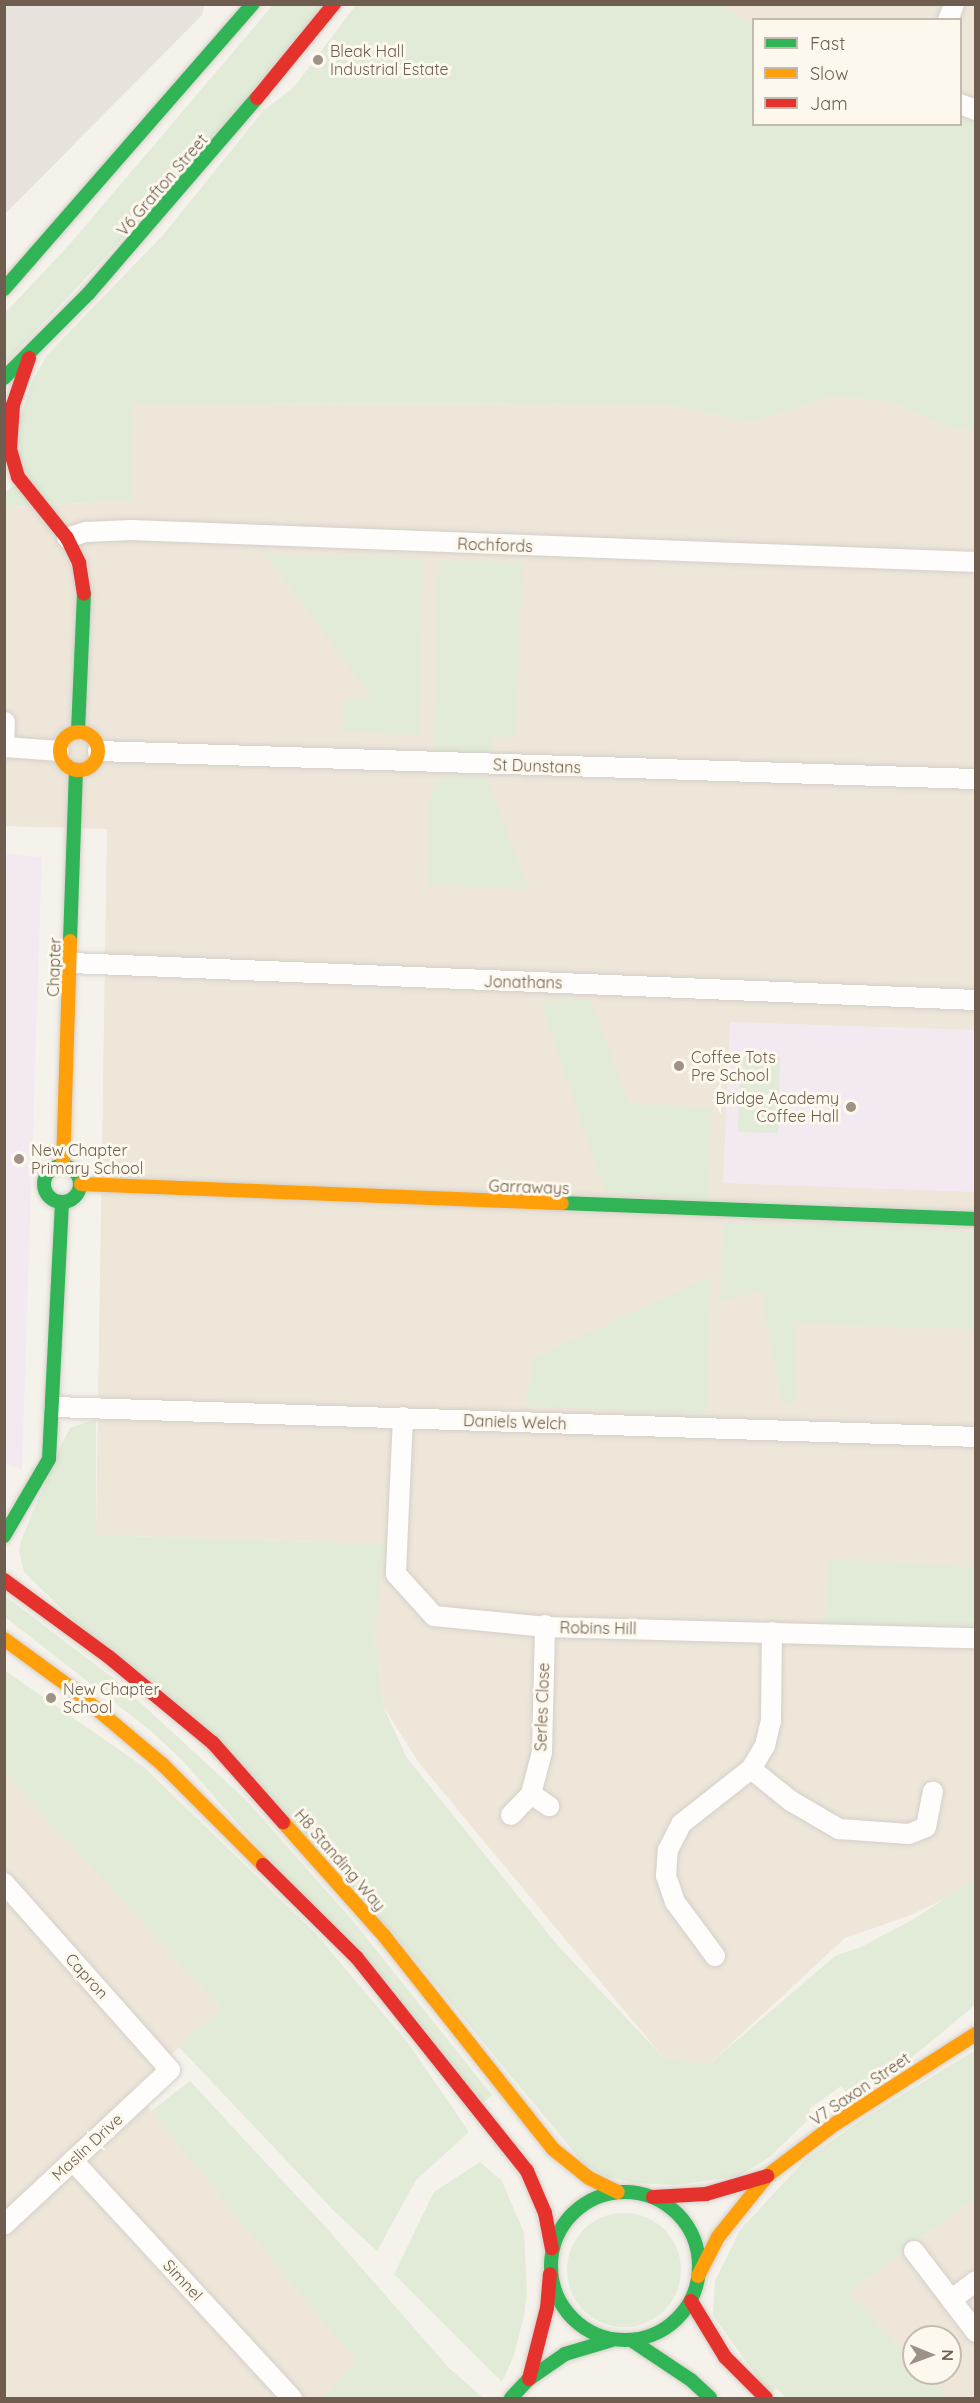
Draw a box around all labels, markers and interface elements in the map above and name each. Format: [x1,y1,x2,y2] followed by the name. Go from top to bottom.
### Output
[752,18,962,126] legend
[810,32,845,55] text: Fast
[330,41,449,79] place label: Bleak Hall Industrial Estate
[311,53,325,67] marker: Bleak Hall Industrial Estate
[810,62,848,85] text: Slow
[810,92,848,115] text: Jam
[113,130,211,240] street label: V6 Grafton Street
[457,534,533,556] street label: Rochfords
[493,755,581,777] street label: St Dunstans
[43,937,65,997] street label: Chapter
[483,972,563,992] street label: Jonathans
[691,1047,776,1085] place label: Coffee Tots Pre School
[672,1059,686,1073] marker: Coffee Tots Pre School
[716,1088,839,1126] place label: Bridge Academy Coffee Hall
[844,1100,858,1114] marker: Bridge Academy Coffee Hall
[31,1140,143,1178] place label: New Chapter Primary School
[12,1152,26,1166] marker: New Chapter Primary School
[488,1176,570,1198] street label: Garraways
[463,1411,567,1433] street label: Daniels Welch
[559,1618,637,1638] street label: Robins Hill
[531,1662,553,1752] street label: Serles Close
[63,1679,160,1717] place label: New Chapter School
[44,1691,58,1705] marker: New Chapter School
[291,1805,389,1915] street label: H8 Standing Way
[62,1949,112,2003] street label: Capron
[806,2048,914,2130] street label: V7 Saxon Street
[48,2109,126,2185] street label: Maslin Drive
[159,2256,207,2304] street label: Simnel
[902,2325,962,2385] north arrow
[938,2349,958,2361] text: N

